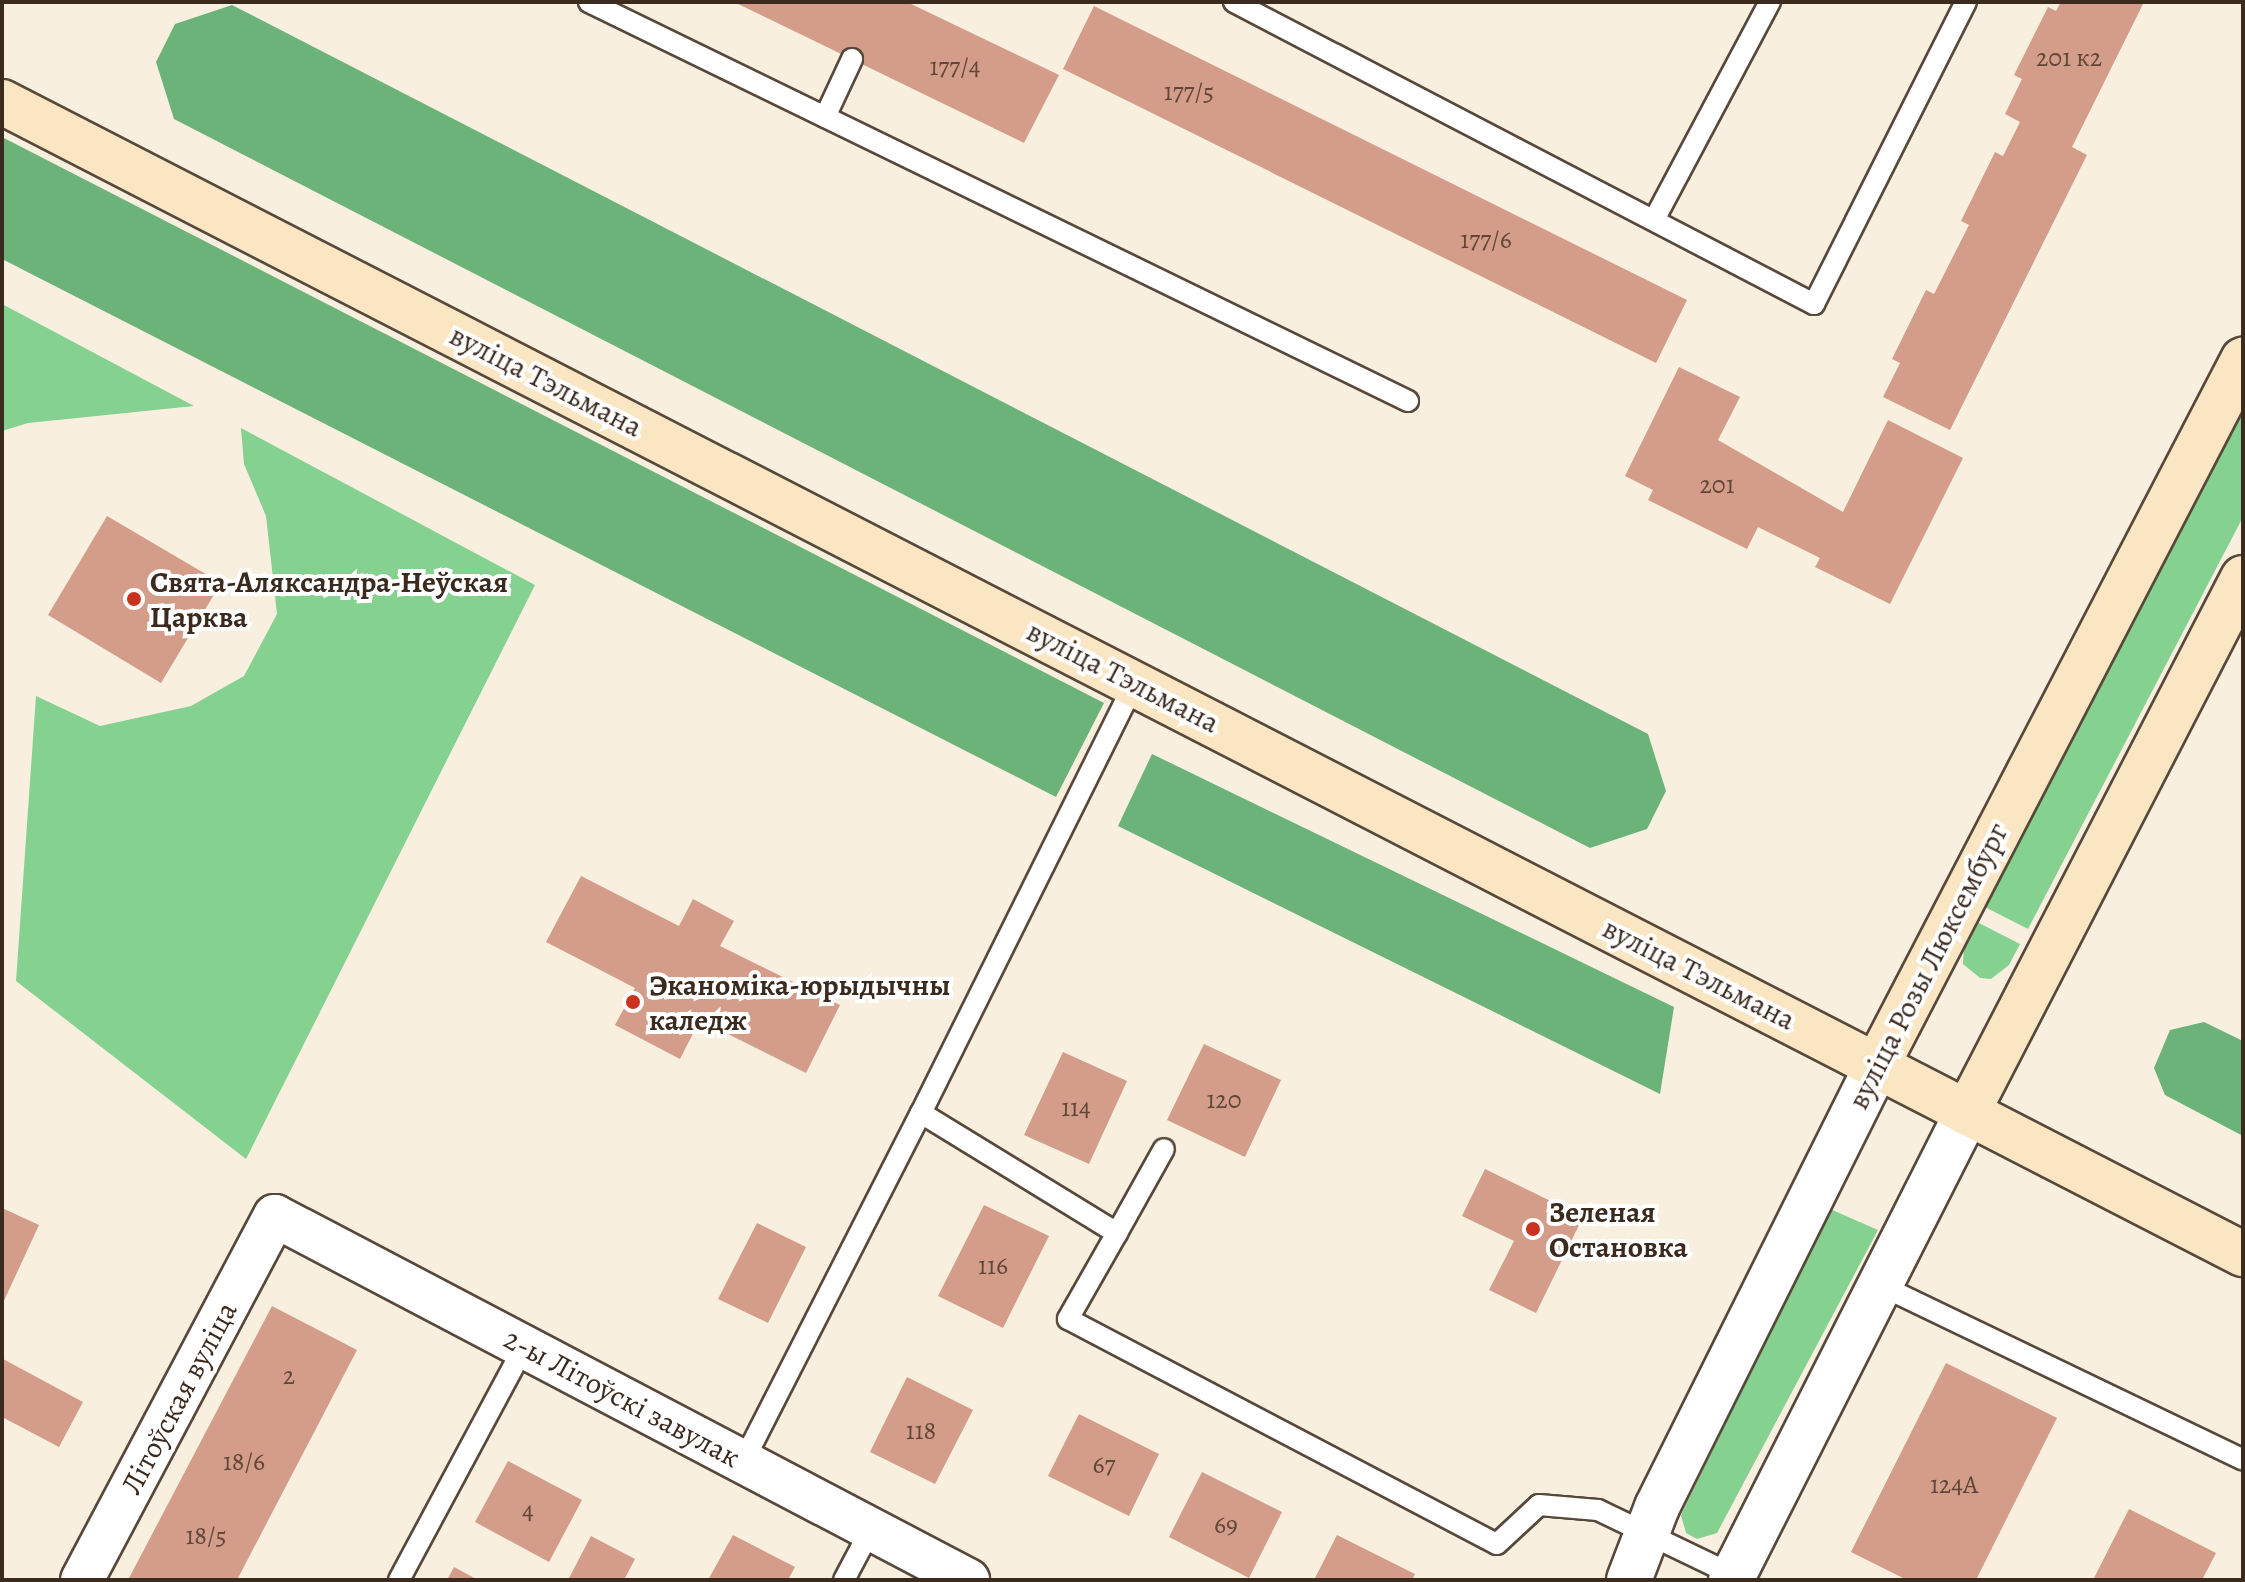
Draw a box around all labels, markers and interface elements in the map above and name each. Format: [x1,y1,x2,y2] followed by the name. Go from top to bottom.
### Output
[2036,42,2102,74] house number: 201 к2
[929,51,981,83] house number: 177/4
[1164,76,1214,108] house number: 177/5
[1460,224,1512,256] house number: 177/6
[444,317,648,445] street label: вуліца Тэльмана
[1699,469,1735,501] house number: 201
[150,564,508,634] place label: Свята-Аляксандра-Неўская Царква
[125,590,143,608] marker: Свята-Аляксандра-Неўская Царква
[1021,613,1225,741] street label: вуліца Тэльмана
[1840,817,2016,1115] street label: вуліца Розы Люксембург
[1597,910,1801,1038] street label: вуліца Тэльмана
[649,967,950,1038] place label: Эканоміка-юрыдычны каледж
[624,993,642,1011] marker: Эканоміка-юрыдычны каледж
[1206,1084,1242,1116] house number: 120
[1061,1092,1091,1124] house number: 114
[1549,1194,1688,1264] place label: Зеленая Остановка
[1524,1220,1542,1238] marker: Зеленая Остановка
[978,1250,1008,1282] house number: 116
[113,1296,245,1500] street label: Літоўская вуліца
[498,1321,746,1475] street label: 2-ы Літоўскі завулак
[283,1360,295,1392] house number: 2
[906,1415,936,1447] house number: 118
[223,1446,265,1478] house number: 18/6
[1093,1449,1115,1481] house number: 67
[1930,1469,1978,1501] house number: 124А
[522,1495,534,1527] house number: 4
[1214,1509,1238,1541] house number: 69
[185,1520,227,1552] house number: 18/5

